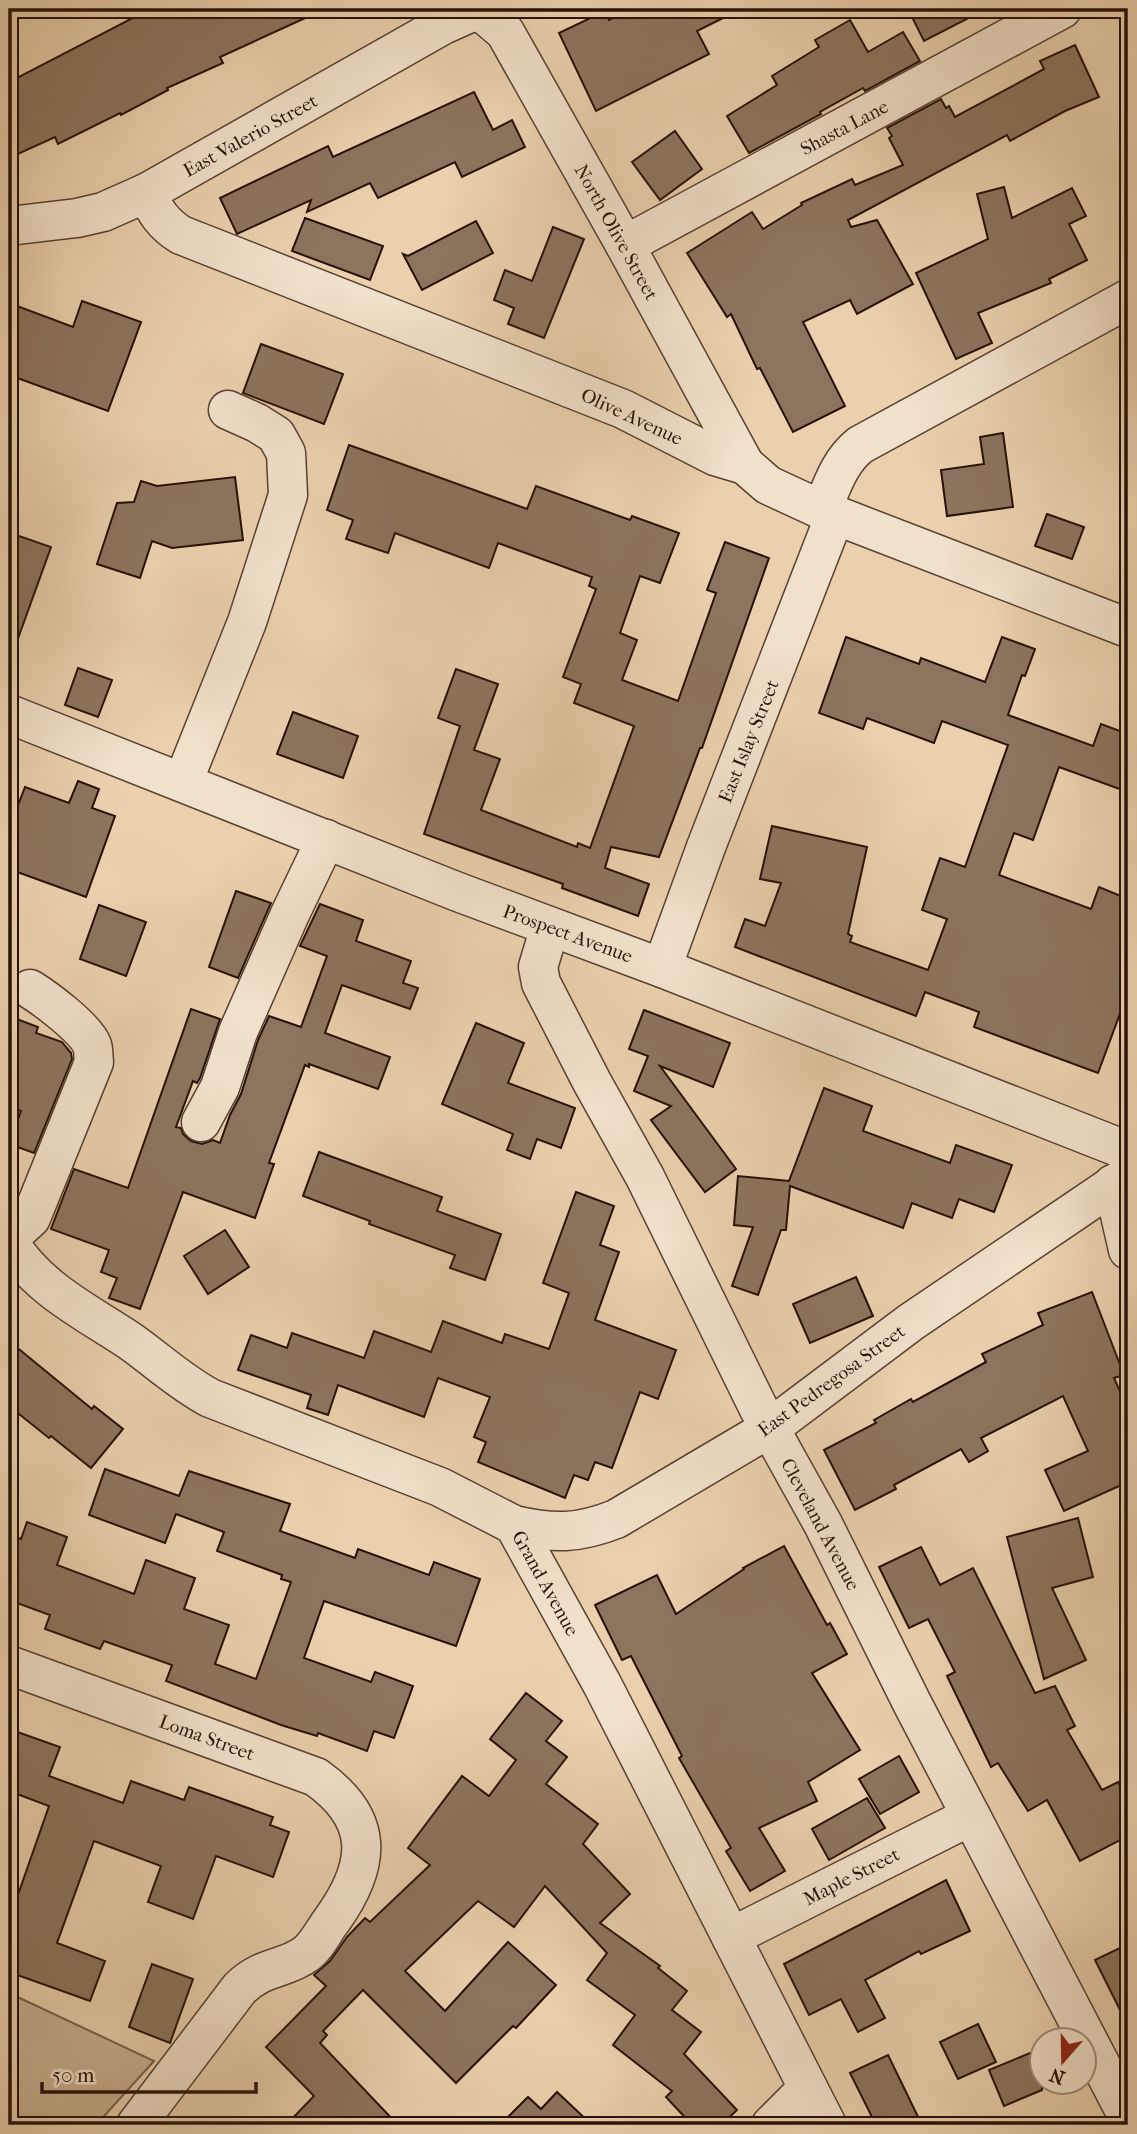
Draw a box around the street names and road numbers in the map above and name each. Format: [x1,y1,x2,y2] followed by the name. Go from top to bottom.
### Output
[179,90,322,182] street label: East Valerio Street
[797,96,892,160] street label: Shasta Lane
[570,161,663,304] street label: North Olive Street
[577,384,686,450] street label: Olive Avenue
[714,676,784,806] street label: East Islay Street
[500,900,635,968] street label: Prospect Avenue
[754,1320,909,1441] street label: East Pedregosa Street
[776,1455,864,1594] street label: Cleveland Avenue
[507,1527,583,1640] street label: Grand Avenue
[156,1711,258,1765] street label: Loma Street
[800,1843,903,1911] street label: Maple Street

